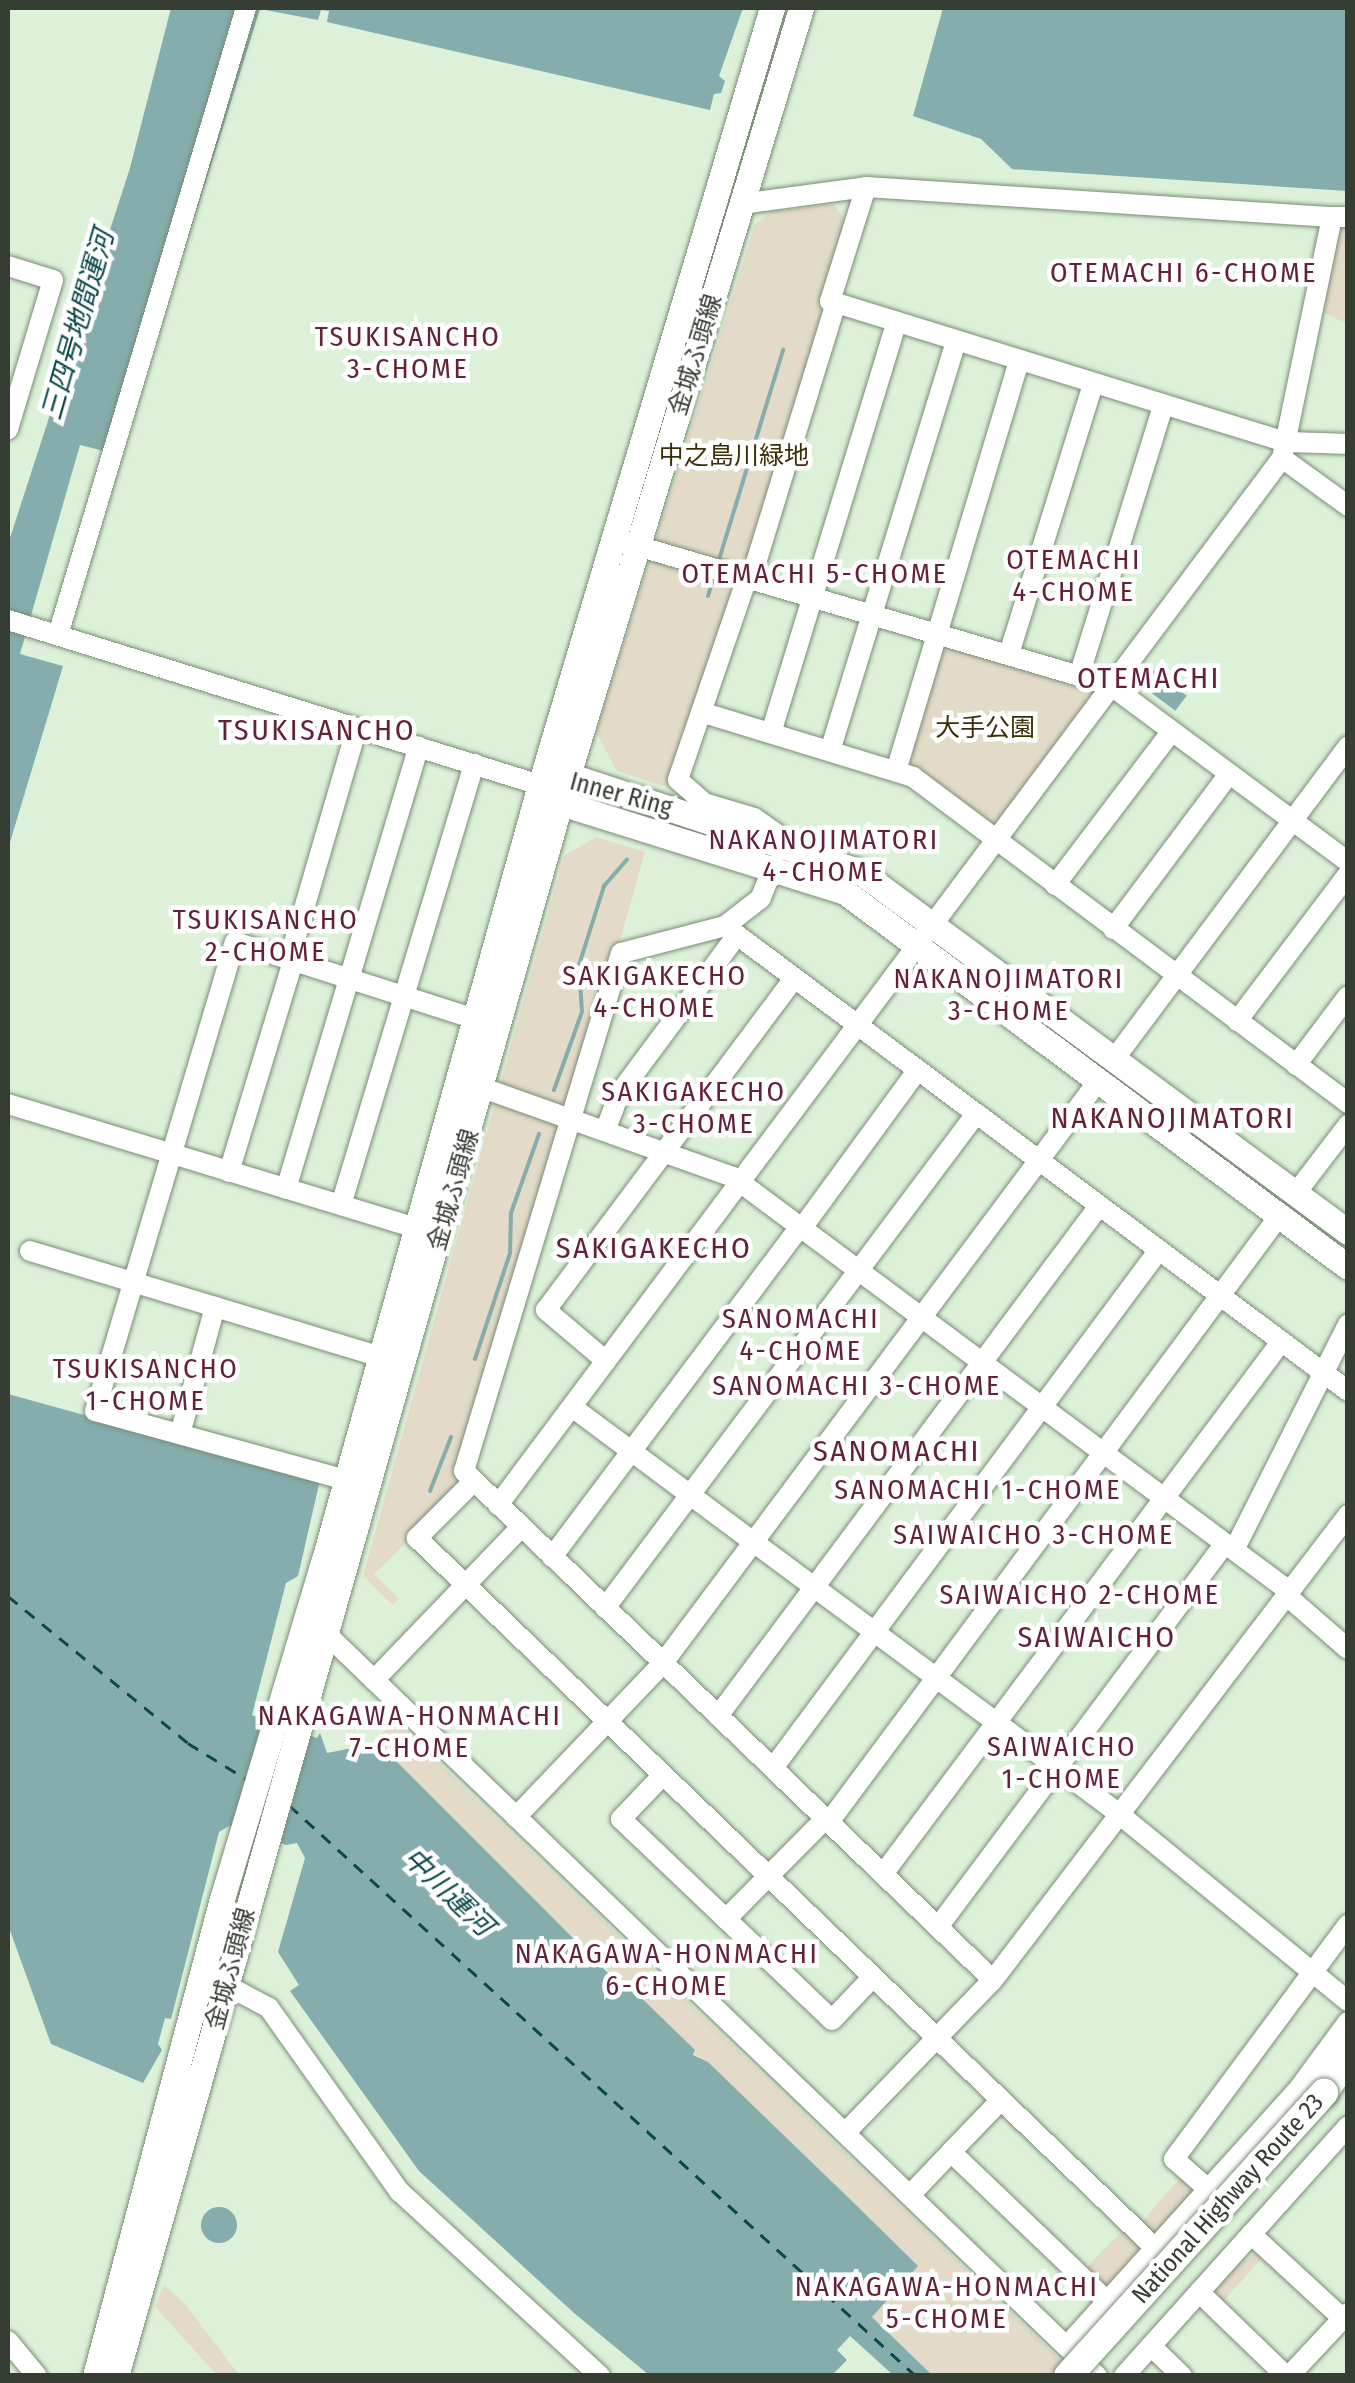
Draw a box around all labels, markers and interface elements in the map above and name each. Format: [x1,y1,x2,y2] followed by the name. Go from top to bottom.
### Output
[35,226,121,424] water label: 三四号地間運河
[1050,256,1318,290] district label: OTEMACHI 6-CHOME
[663,291,729,419] street label: 金城ふ頭線
[315,320,501,386] district label: TSUKISANCHO 3-CHOME
[659,441,809,471] park label: 中之島川緑地
[1006,543,1142,609] district label: OTEMACHI 4-CHOME
[682,557,948,591] district label: OTEMACHI 5-CHOME
[1077,660,1221,696] district label: OTEMACHI
[218,712,416,748] district label: TSUKISANCHO
[935,713,1035,743] park label: 大手公園
[567,767,675,823] street label: Inner Ring
[709,823,939,889] district label: NAKANOJIMATORI 4-CHOME
[173,903,359,969] district label: TSUKISANCHO 2-CHOME
[562,959,748,1025] district label: SAKIGAKECHO 4-CHOME
[894,962,1124,1028] district label: NAKANOJIMATORI 3-CHOME
[601,1075,787,1141] district label: SAKIGAKECHO 3-CHOME
[1051,1100,1295,1136] district label: NAKANOJIMATORI
[422,1126,486,1254] street label: 金城ふ頭線
[556,1230,752,1266] district label: SAKIGAKECHO
[722,1302,880,1368] district label: SANOMACHI 4-CHOME
[53,1352,239,1418] district label: TSUKISANCHO 1-CHOME
[712,1369,1002,1403] district label: SANOMACHI 3-CHOME
[813,1433,981,1469] district label: SANOMACHI
[834,1473,1122,1507] district label: SANOMACHI 1-CHOME
[893,1518,1175,1552] district label: SAIWAICHO 3-CHOME
[939,1578,1221,1612] district label: SAIWAICHO 2-CHOME
[1017,1619,1177,1655] district label: SAIWAICHO
[258,1699,562,1765] district label: NAKAGAWA-HONMACHI 7-CHOME
[987,1730,1137,1796] district label: SAIWAICHO 1-CHOME
[396,1841,500,1943] water label: 中川運河
[200,1905,262,2033] street label: 金城ふ頭線
[515,1937,819,2003] district label: NAKAGAWA-HONMACHI 6-CHOME
[1126,2088,1330,2310] street label: National Highway Route 23
[795,2270,1099,2336] district label: NAKAGAWA-HONMACHI 5-CHOME

